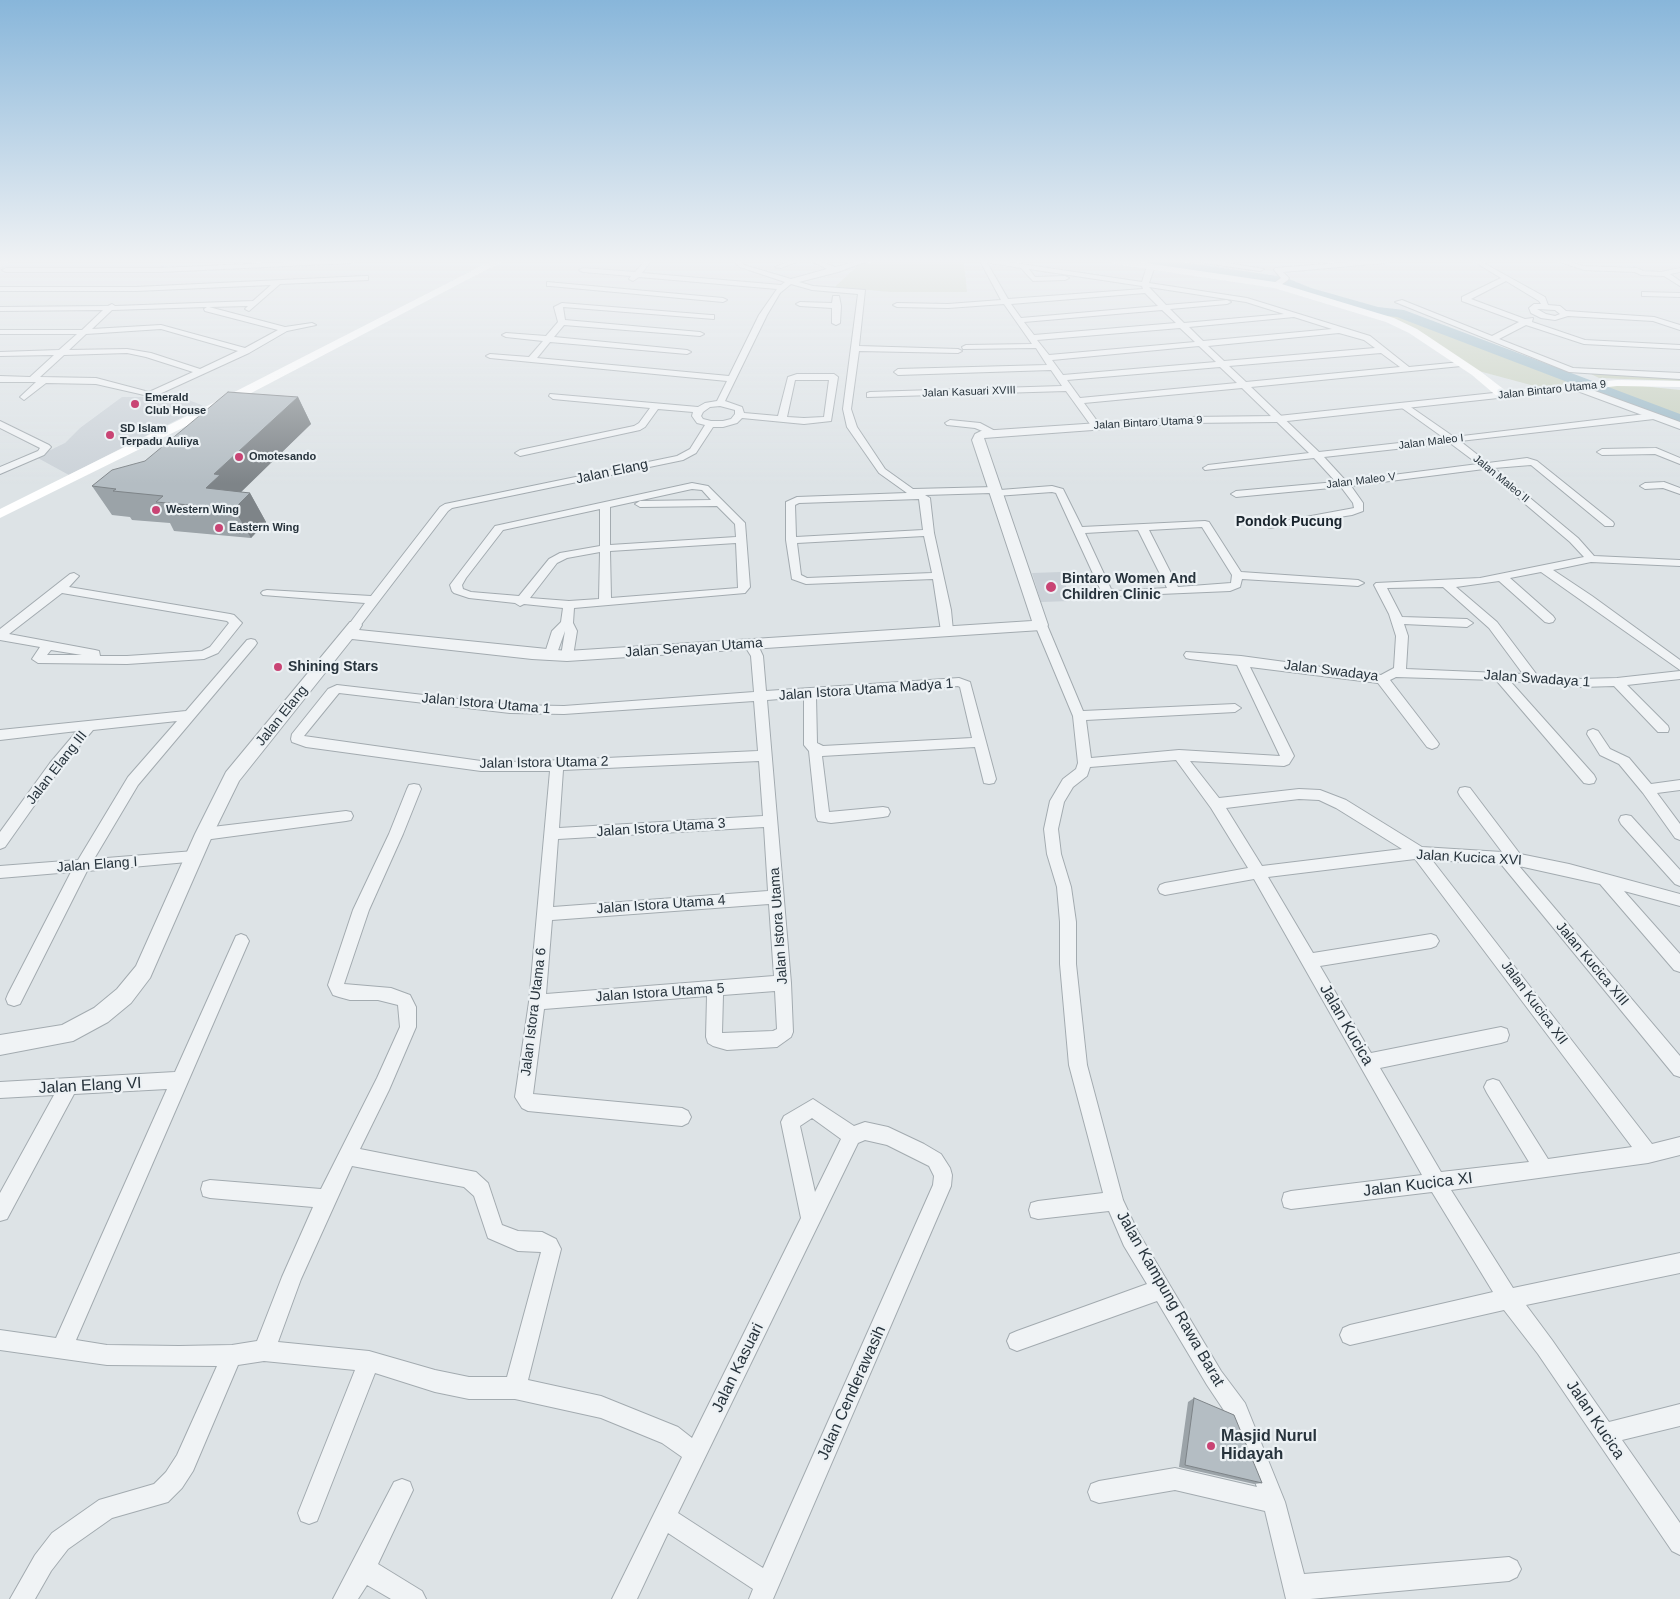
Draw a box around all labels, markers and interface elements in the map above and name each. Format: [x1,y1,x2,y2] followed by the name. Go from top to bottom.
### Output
[1497,378,1607,402] street label: Jalan Bintaro Utama 9
[922,384,1016,400] street label: Jalan Kasuari XVIII
[145,391,206,417] place label: Emerald Club House
[129,398,141,410] marker: Emerald Club House
[1093,414,1203,432] street label: Jalan Bintaro Utama 9
[120,422,199,448] place label: SD Islam Terpadu Auliya
[104,429,116,441] marker: SD Islam Terpadu Auliya
[1398,431,1464,453] street label: Jalan Maleo I
[249,450,316,464] place label: Omotesando
[233,451,245,463] marker: Omotesando
[1470,452,1532,506] street label: Jalan Maleo II
[574,456,650,488] street label: Jalan Elang
[1326,470,1396,492] street label: Jalan Maleo V
[166,503,239,517] place label: Western Wing
[150,504,162,516] marker: Western Wing
[1236,514,1342,530] district label: Pondok Pucung
[229,521,299,535] place label: Eastern Wing
[213,522,225,534] marker: Eastern Wing
[1062,571,1196,604] place label: Bintaro Women And Children Clinic
[1044,580,1058,594] marker: Bintaro Women And Children Clinic
[625,635,763,661] street label: Jalan Senayan Utama
[1283,657,1379,685] street label: Jalan Swadaya
[288,659,378,675] place label: Shining Stars
[272,661,284,673] marker: Shining Stars
[1483,667,1591,691] street label: Jalan Swadaya 1
[778,676,954,704] street label: Jalan Istora Utama Madya 1
[252,682,312,750] street label: Jalan Elang
[421,690,551,718] street label: Jalan Istora Utama 1
[23,728,91,808] street label: Jalan Elang III
[479,753,609,773] street label: Jalan Istora Utama 2
[596,815,726,841] street label: Jalan Istora Utama 3
[1416,847,1522,869] street label: Jalan Kucica XVI
[56,854,138,876] street label: Jalan Elang I
[767,867,791,985] street label: Jalan Istora Utama
[596,892,726,918] street label: Jalan Istora Utama 4
[1552,919,1632,1009] street label: Jalan Kucica XIII
[518,947,550,1077] street label: Jalan Istora Utama 6
[1497,958,1571,1048] street label: Jalan Kucica XII
[595,980,725,1006] street label: Jalan Istora Utama 5
[1315,981,1377,1069] street label: Jalan Kucica
[38,1074,142,1098] street label: Jalan Elang VI
[1362,1169,1474,1201] street label: Jalan Kucica XI
[1112,1208,1228,1390] street label: Jalan Kampung Rawa Barat
[708,1320,768,1416] street label: Jalan Kasuari
[814,1323,890,1463] street label: Jalan Cenderawasih
[1562,1377,1628,1463] street label: Jalan Kucica
[1221,1427,1317,1465] place label: Masjid Nurul Hidayah
[1205,1440,1217,1452] marker: Masjid Nurul Hidayah

